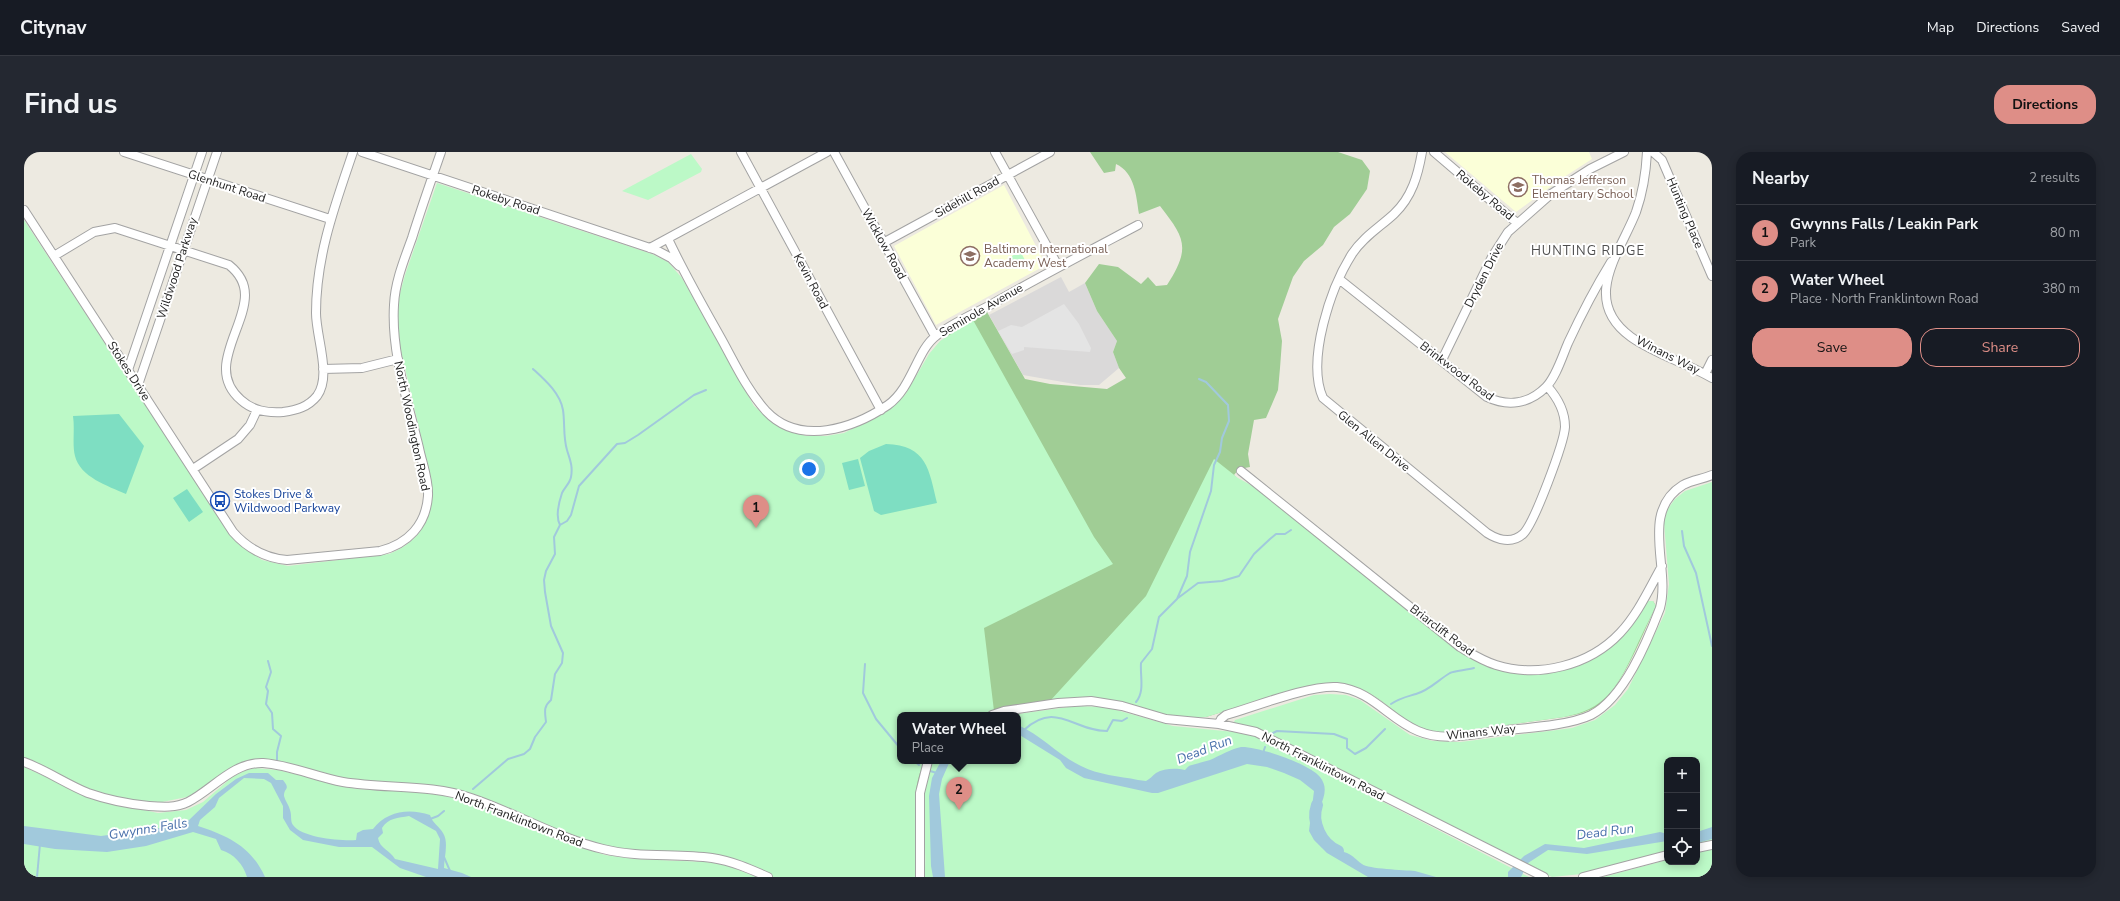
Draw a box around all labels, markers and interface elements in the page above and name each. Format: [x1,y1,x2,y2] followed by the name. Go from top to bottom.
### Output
[20,15,87,41] text: Citynav
[1927,18,1954,37] text: Map
[1976,18,2039,37] text: Directions
[2061,18,2100,37] text: Saved
[24,85,118,123] text: Find us
[1994,85,2096,124] button: Directions
[186,166,268,206] street label: Glenhunt Road
[1453,166,1517,224] street label: Rokeby Road
[1752,167,1809,190] text: Nearby
[2029,169,2080,187] text: 2 results
[1532,172,1634,202] place label: Thomas Jefferson Elementary School
[932,173,1002,221] street label: Sidehill Road
[1663,175,1707,251] street label: Hunting Place
[1507,176,1529,198] school or university icon: Thomas Jefferson Elementary School
[470,181,542,219] street label: Rokeby Road
[858,206,910,282] street label: Wicklow Road
[153,214,201,321] street label: Wildwood Parkway
[1790,214,1978,234] text: Gwynns Falls / Leakin Park
[1761,224,1769,242] text: 1
[2050,224,2080,242] text: 80 m
[1790,234,1816,252] text: Park
[1461,240,1507,310] street label: Dryden Drive
[984,241,1108,271] place label: Baltimore International Academy West
[1531,242,1645,260] district label: HUNTING RIDGE
[959,245,981,267] school or university icon: Baltimore International Academy West
[790,251,832,311] street label: Kevin Road
[1790,270,1884,290] text: Water Wheel
[936,280,1026,340] street label: Seminole Avenue
[1761,280,1769,298] text: 2
[2042,280,2080,298] text: 380 m
[1790,290,1979,308] text: Place · North Franklintown Road
[1752,328,1912,367] button: Save
[1920,328,2080,367] button: Share
[1633,332,1703,378] street label: Winans Way
[104,338,154,404] street label: Stokes Drive
[1417,338,1497,404] street label: Brinkwood Road
[390,360,434,492] street label: North Woodington Road
[1334,407,1414,475] street label: Glen Allen Drive
[799,459,819,479] your location
[234,486,341,516] place label: Stokes Drive & Wildwood Parkway
[209,490,231,512] bus stop icon: Stokes Drive & Wildwood Parkway
[743,495,769,528] pin: 1
[1407,601,1477,659] street label: Briarclift Road
[897,712,1021,764] popup
[912,719,1006,739] text: Water Wheel
[1445,720,1517,744] street label: Winans Way
[1259,728,1387,804] street label: North Franklintown Road
[1174,731,1235,769] water label: Dead Run
[912,739,944,757] text: Place
[1664,757,1700,865] map controls
[1664,757,1700,793] button: +
[946,777,972,810] pin: 2
[453,787,585,851] street label: North Franklintown Road
[1664,793,1700,829] button: −
[108,814,189,844] water label: Gwynns Falls
[1575,820,1635,844] water label: Dead Run
[1664,829,1700,865] button: locate

